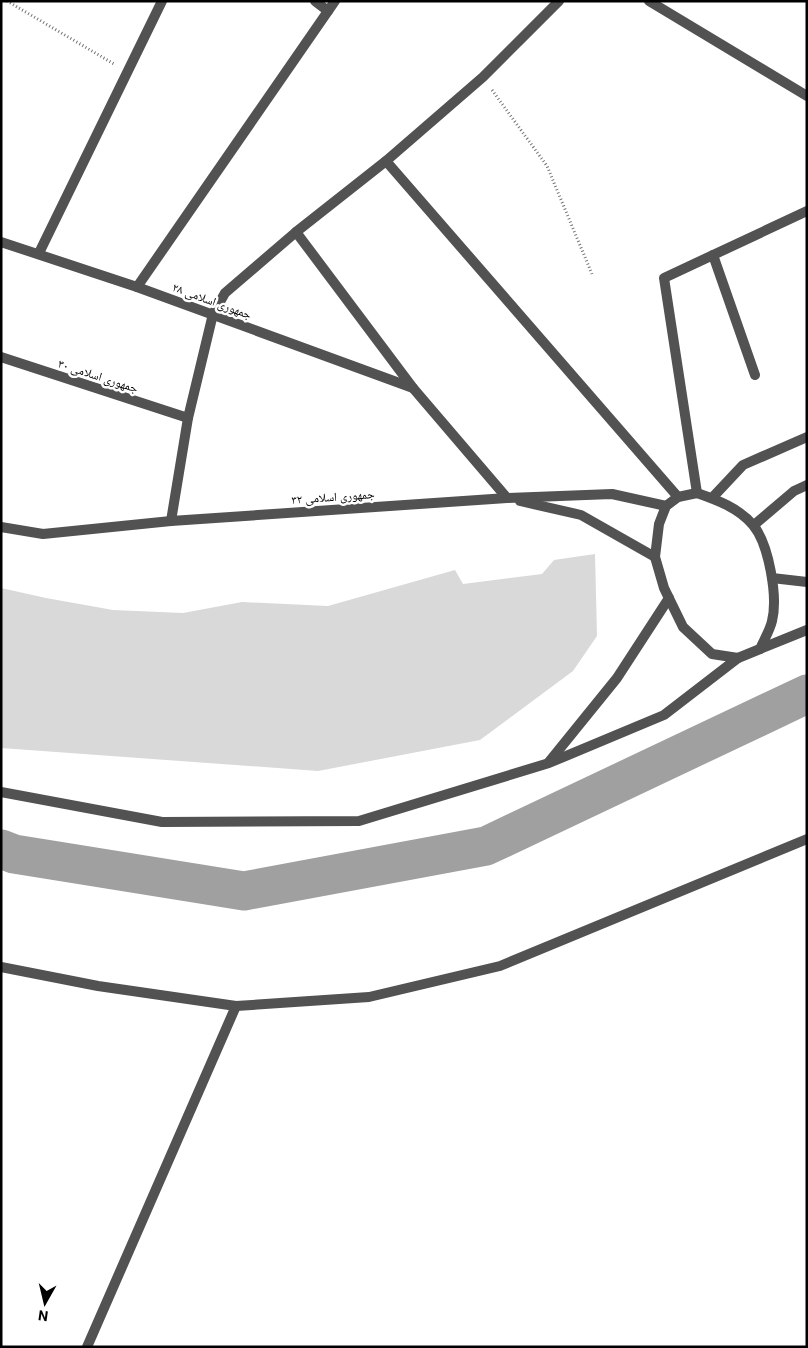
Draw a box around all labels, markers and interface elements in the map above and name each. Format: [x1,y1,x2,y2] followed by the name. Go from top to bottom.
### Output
[170,280,254,322] street label: جمهوری اسلامی ۲۸
[56,356,140,396] street label: جمهوری اسلامی ۳۰
[291,487,375,507] street label: جمهوری اسلامی ۳۲
[20,1278,70,1328] north arrow
[37,1307,49,1324] text: N

